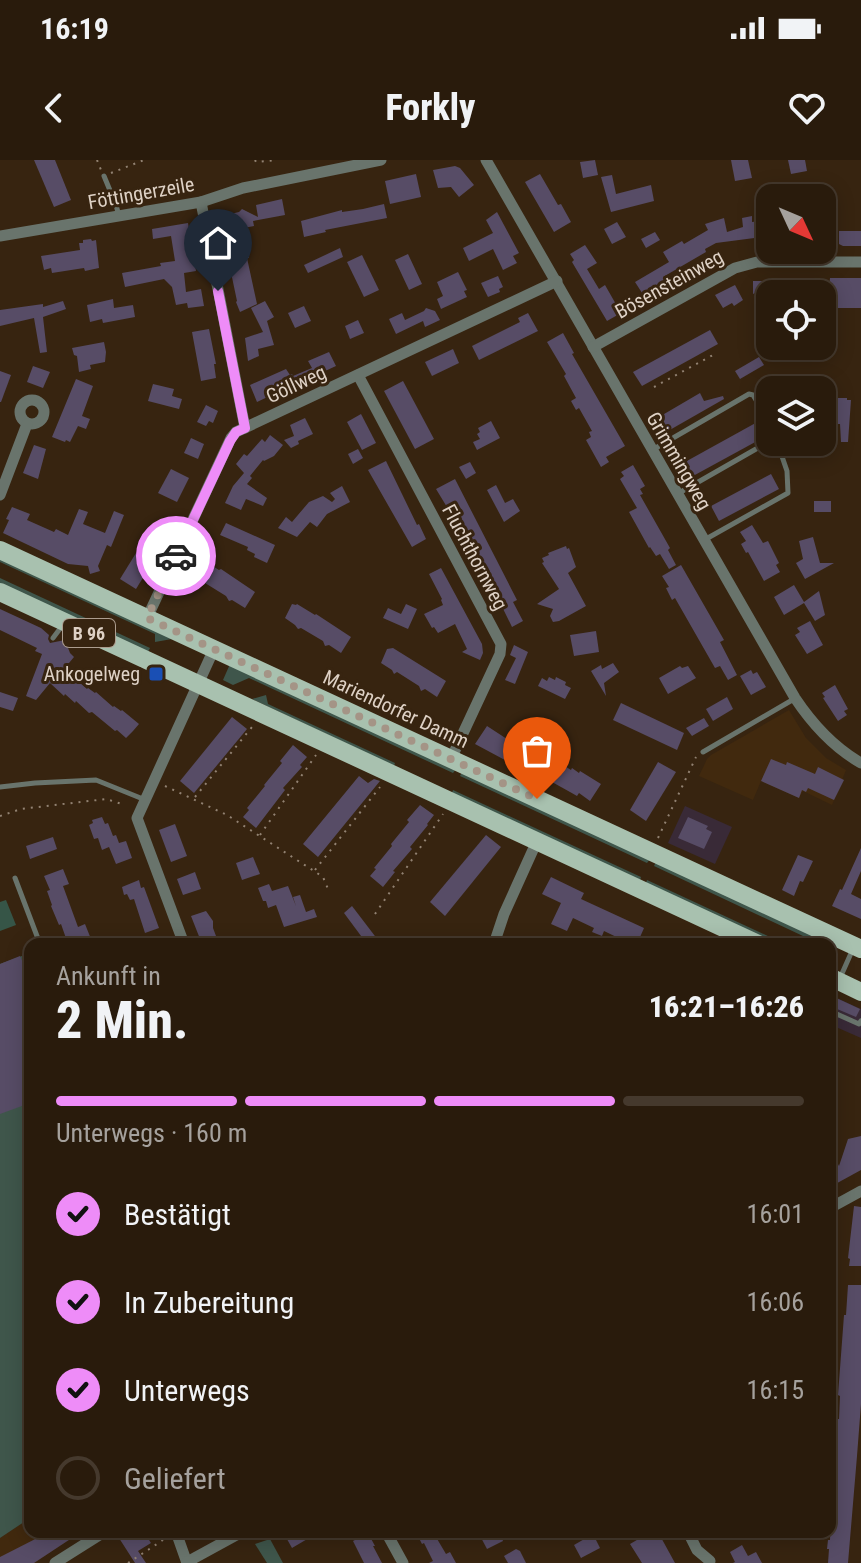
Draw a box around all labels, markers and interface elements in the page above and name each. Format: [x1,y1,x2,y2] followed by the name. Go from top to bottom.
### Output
[40,11,109,46] text: 16:19
[32,86,76,130] icon: back
[785,86,829,130] icon: heart
[386,87,475,129] text: Forkly
[86,172,196,214] street label: Föttingerzeile
[756,184,836,264] north arrow
[756,184,836,456] map controls
[184,209,252,291] pin
[196,221,240,265] icon: home
[611,244,727,324] street label: Bösensteinweg
[756,280,836,360] button: locate
[262,360,330,408] street label: Göllweg
[756,376,836,456] button: layers
[641,408,717,514] street label: Grimmingweg
[437,500,513,614] street label: Fluchthornweg
[136,516,216,596] courier
[154,534,198,578] icon: car
[63,619,115,647] road number: B 96
[44,662,140,686] place label: Ankogelweg
[147,665,165,683] marker: Ankogelweg
[319,665,473,753] street label: Mariendorfer Damm
[503,717,571,799] pin
[515,729,559,773] icon: bag
[56,961,161,991] text: Ankunft in
[649,989,804,1024] text: 16:21–16:26
[56,990,188,1051] text: 2 Min.
[56,1118,247,1148] text: Unterwegs · 160 m
[56,1192,100,1236] icon: check
[124,1197,231,1232] text: Bestätigt
[747,1199,804,1229] text: 16:01
[56,1280,100,1324] icon: check
[124,1285,294,1320] text: In Zubereitung
[747,1287,804,1317] text: 16:06
[56,1368,100,1412] icon: check
[124,1373,250,1408] text: Unterwegs
[747,1375,804,1405] text: 16:15
[124,1461,226,1496] text: Geliefert

